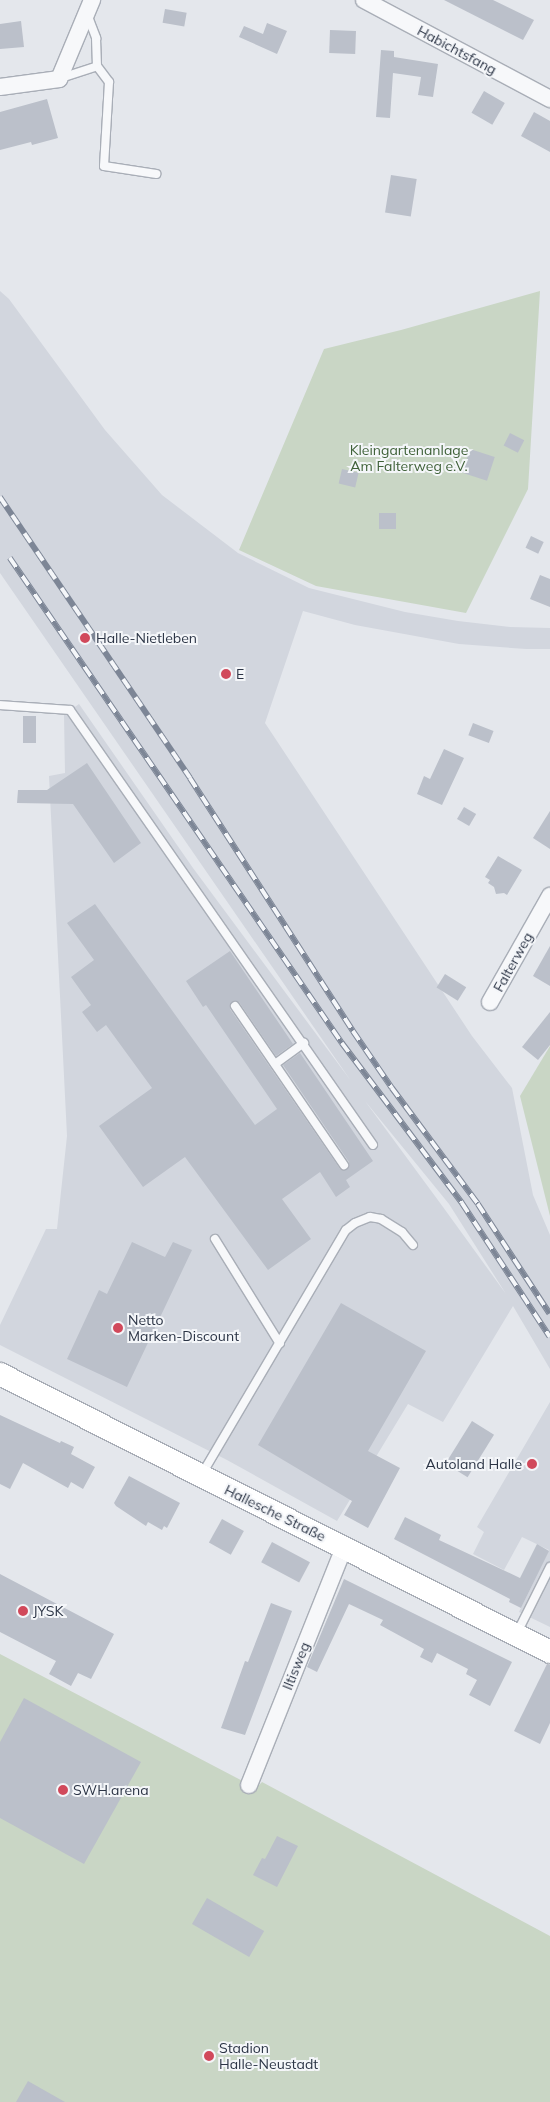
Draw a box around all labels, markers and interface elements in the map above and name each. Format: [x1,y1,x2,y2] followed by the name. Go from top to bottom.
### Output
[414,22,500,78] street label: Habichtsfang
[350,442,468,474] park label: Kleingartenanlage Am Falterweg e.V.
[96,630,197,646] place label: Halle-Nietleben
[78,631,92,645] marker: Halle-Nietleben
[236,666,244,682] place label: E
[220,668,232,680] marker: E
[490,929,536,995] street label: Falterweg
[128,1312,239,1344] place label: Netto Marken-Discount
[112,1322,124,1334] marker: Netto Marken-Discount
[425,1456,522,1472] place label: Autoland Halle
[526,1458,538,1470] marker: Autoland Halle
[222,1481,328,1545] street label: Hallesche Straße
[33,1603,63,1619] place label: JYSK
[17,1605,29,1617] marker: JYSK
[279,1640,313,1692] street label: Iltisweg
[73,1782,149,1798] place label: SWH.arena
[57,1784,69,1796] marker: SWH.arena
[219,2040,318,2072] place label: Stadion Halle-Neustadt
[203,2050,215,2062] marker: Stadion Halle-Neustadt

